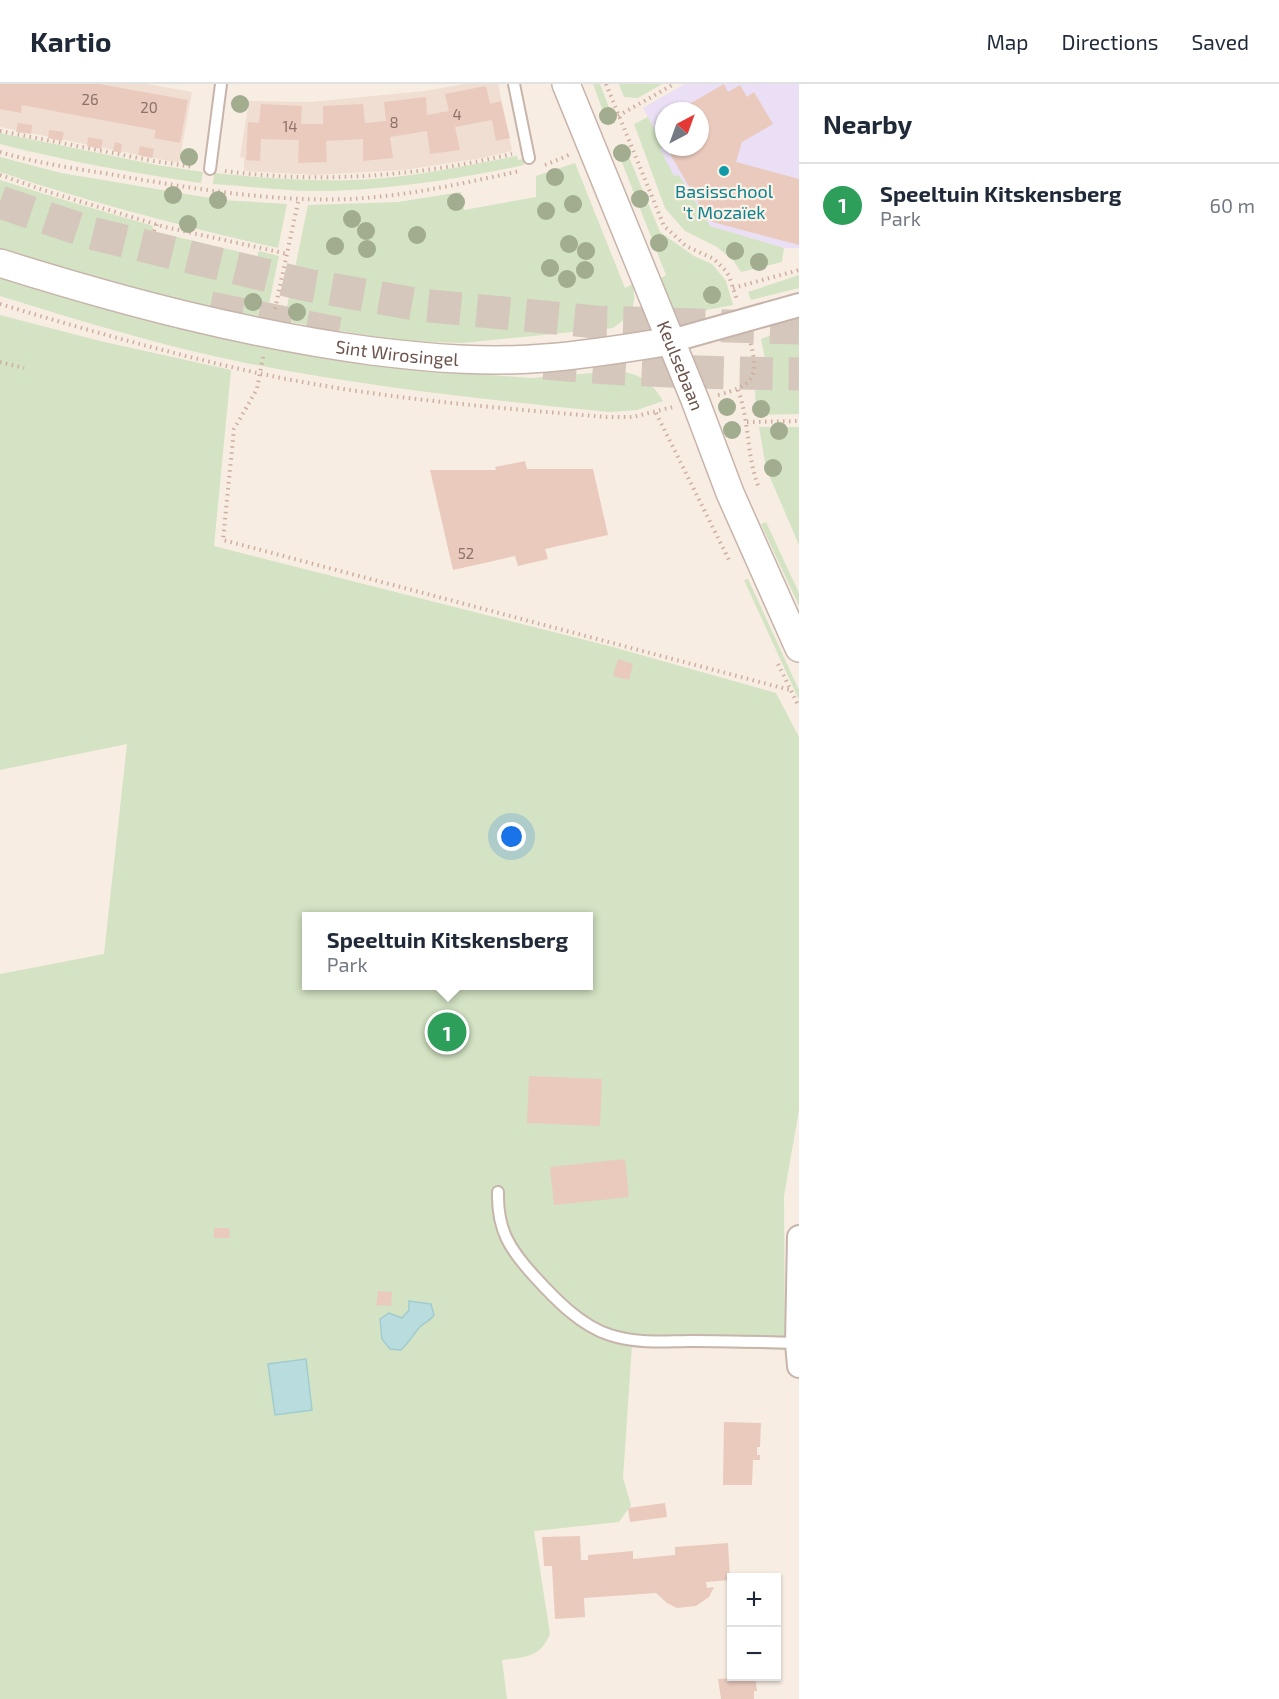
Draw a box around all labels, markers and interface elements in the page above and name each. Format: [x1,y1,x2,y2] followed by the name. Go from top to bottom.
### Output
[30,24,111,58] text: Kartio
[986,29,1029,54] text: Map
[1062,29,1158,54] text: Directions
[1191,29,1249,54] text: Saved
[81,90,99,108] house number: 26
[140,98,158,116] house number: 20
[655,102,709,156] north arrow
[452,105,462,123] house number: 4
[823,108,912,139] text: Nearby
[389,113,399,131] house number: 8
[282,117,298,135] house number: 14
[717,164,731,178] marker: Basisschool 't Mozaïek
[675,180,774,223] place label: Basisschool 't Mozaïek
[880,180,1121,206] text: Speeltuin Kitskensberg
[838,193,847,217] text: 1
[1210,193,1255,217] text: 60 m
[880,206,921,230] text: Park
[653,317,709,413] street label: Keulsebaan
[334,335,460,370] street label: Sint Wirosingel
[458,544,474,562] house number: 52
[497,822,526,851] your location
[302,912,593,990] popup
[327,926,568,952] text: Speeltuin Kitskensberg
[327,952,368,976] text: Park
[428,1010,466,1054] pin: 1
[727,1573,781,1681] map controls
[727,1573,781,1627] button: +
[727,1627,781,1681] button: −

